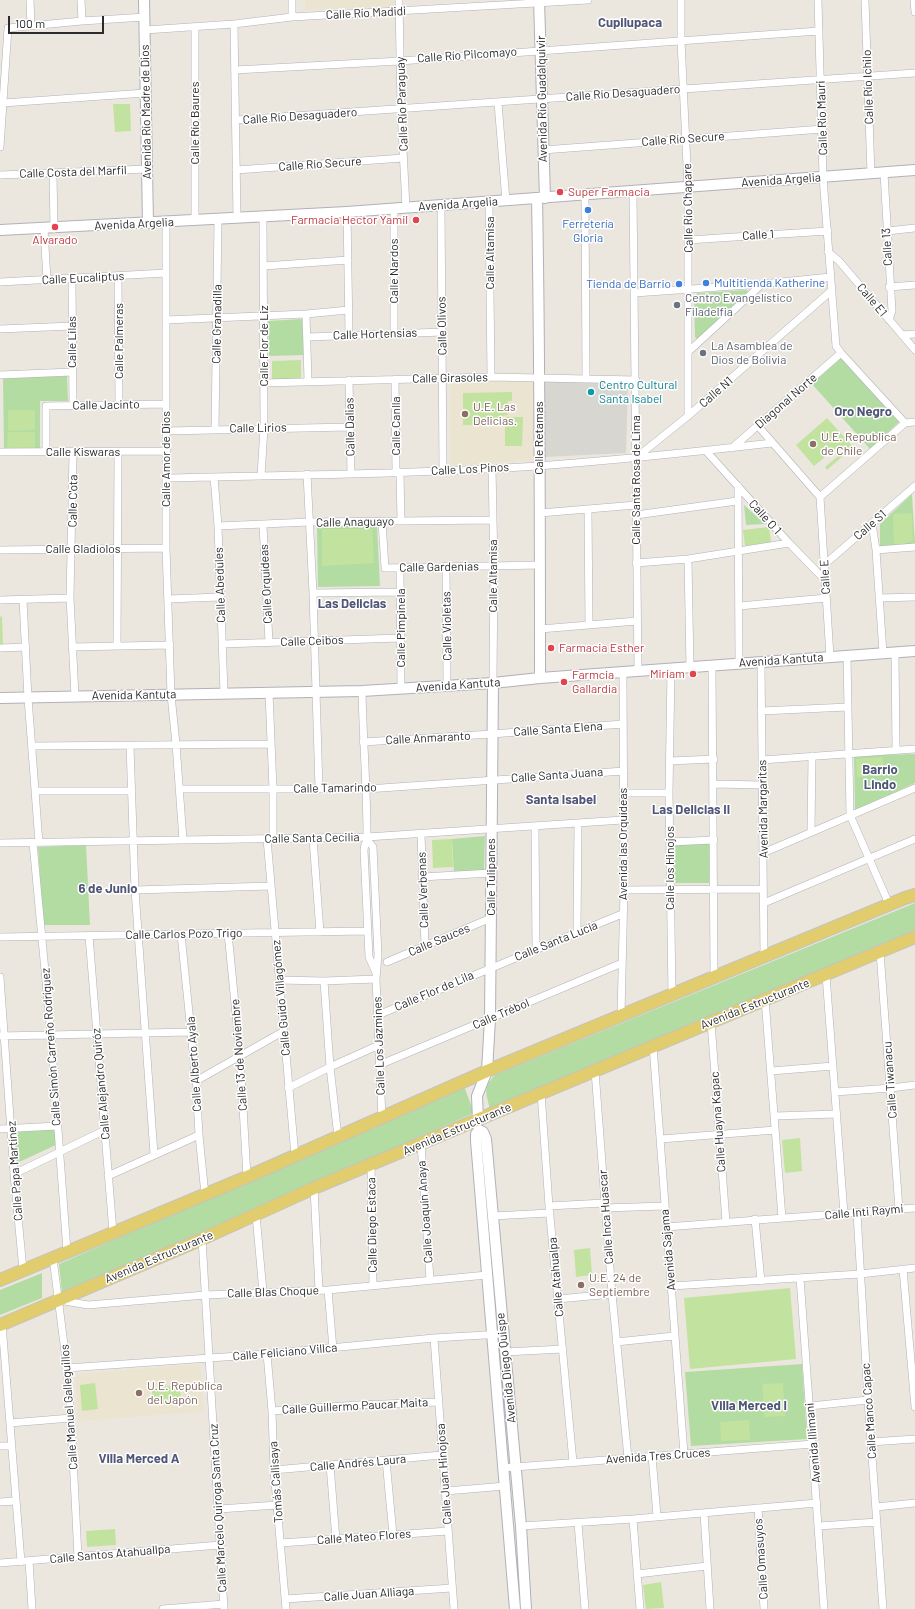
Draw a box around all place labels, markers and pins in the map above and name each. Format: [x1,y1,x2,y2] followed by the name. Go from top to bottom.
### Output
[568,185,650,199] place label: Super Farmacia
[555,187,565,197] marker: Super Farmacia
[583,205,593,215] marker: Ferretería Gloria
[291,213,408,227] place label: Farmacia Hector Yamil
[411,215,421,225] marker: Farmacia Hector Yamil
[562,217,614,245] place label: Ferretería Gloria
[50,222,60,232] marker: Alvarado
[32,233,78,247] place label: Alvarado
[714,276,825,290] place label: Multitienda Katherine
[586,277,671,291] place label: Tienda de Barrio
[701,278,711,288] marker: Multitienda Katherine
[674,279,684,289] marker: Tienda de Barrio
[685,291,792,319] place label: Centro Evangelístico Filadelfia
[672,300,682,310] marker: Centro Evangelístico Filadelfia
[711,339,793,367] place label: La Asamblea de Dios de Bolivia
[698,348,708,358] marker: La Asamblea de Dios de Bolivia
[599,378,677,406] place label: Centro Cultural Santa Isabel
[586,387,596,397] marker: Centro Cultural Santa Isabel
[473,400,517,428] place label: U.E. Las Delicias.
[460,409,470,419] marker: U.E. Las Delicias.
[821,430,896,458] place label: U.E. Republica de Chile
[808,439,818,449] marker: U.E. Republica de Chile
[559,641,644,655] place label: Farmacia Esther
[546,643,556,653] marker: Farmacia Esther
[650,667,685,681] place label: Miriam
[572,668,617,696] place label: Farmcia Gallardia
[688,669,698,679] marker: Miriam
[559,677,569,687] marker: Farmcia Gallardia
[589,1271,650,1299] place label: U.E. 24 de Septiembre
[576,1280,586,1290] marker: U.E. 24 de Septiembre
[147,1379,222,1407] place label: U.E. República del Japón
[134,1388,144,1398] marker: U.E. República del Japón

